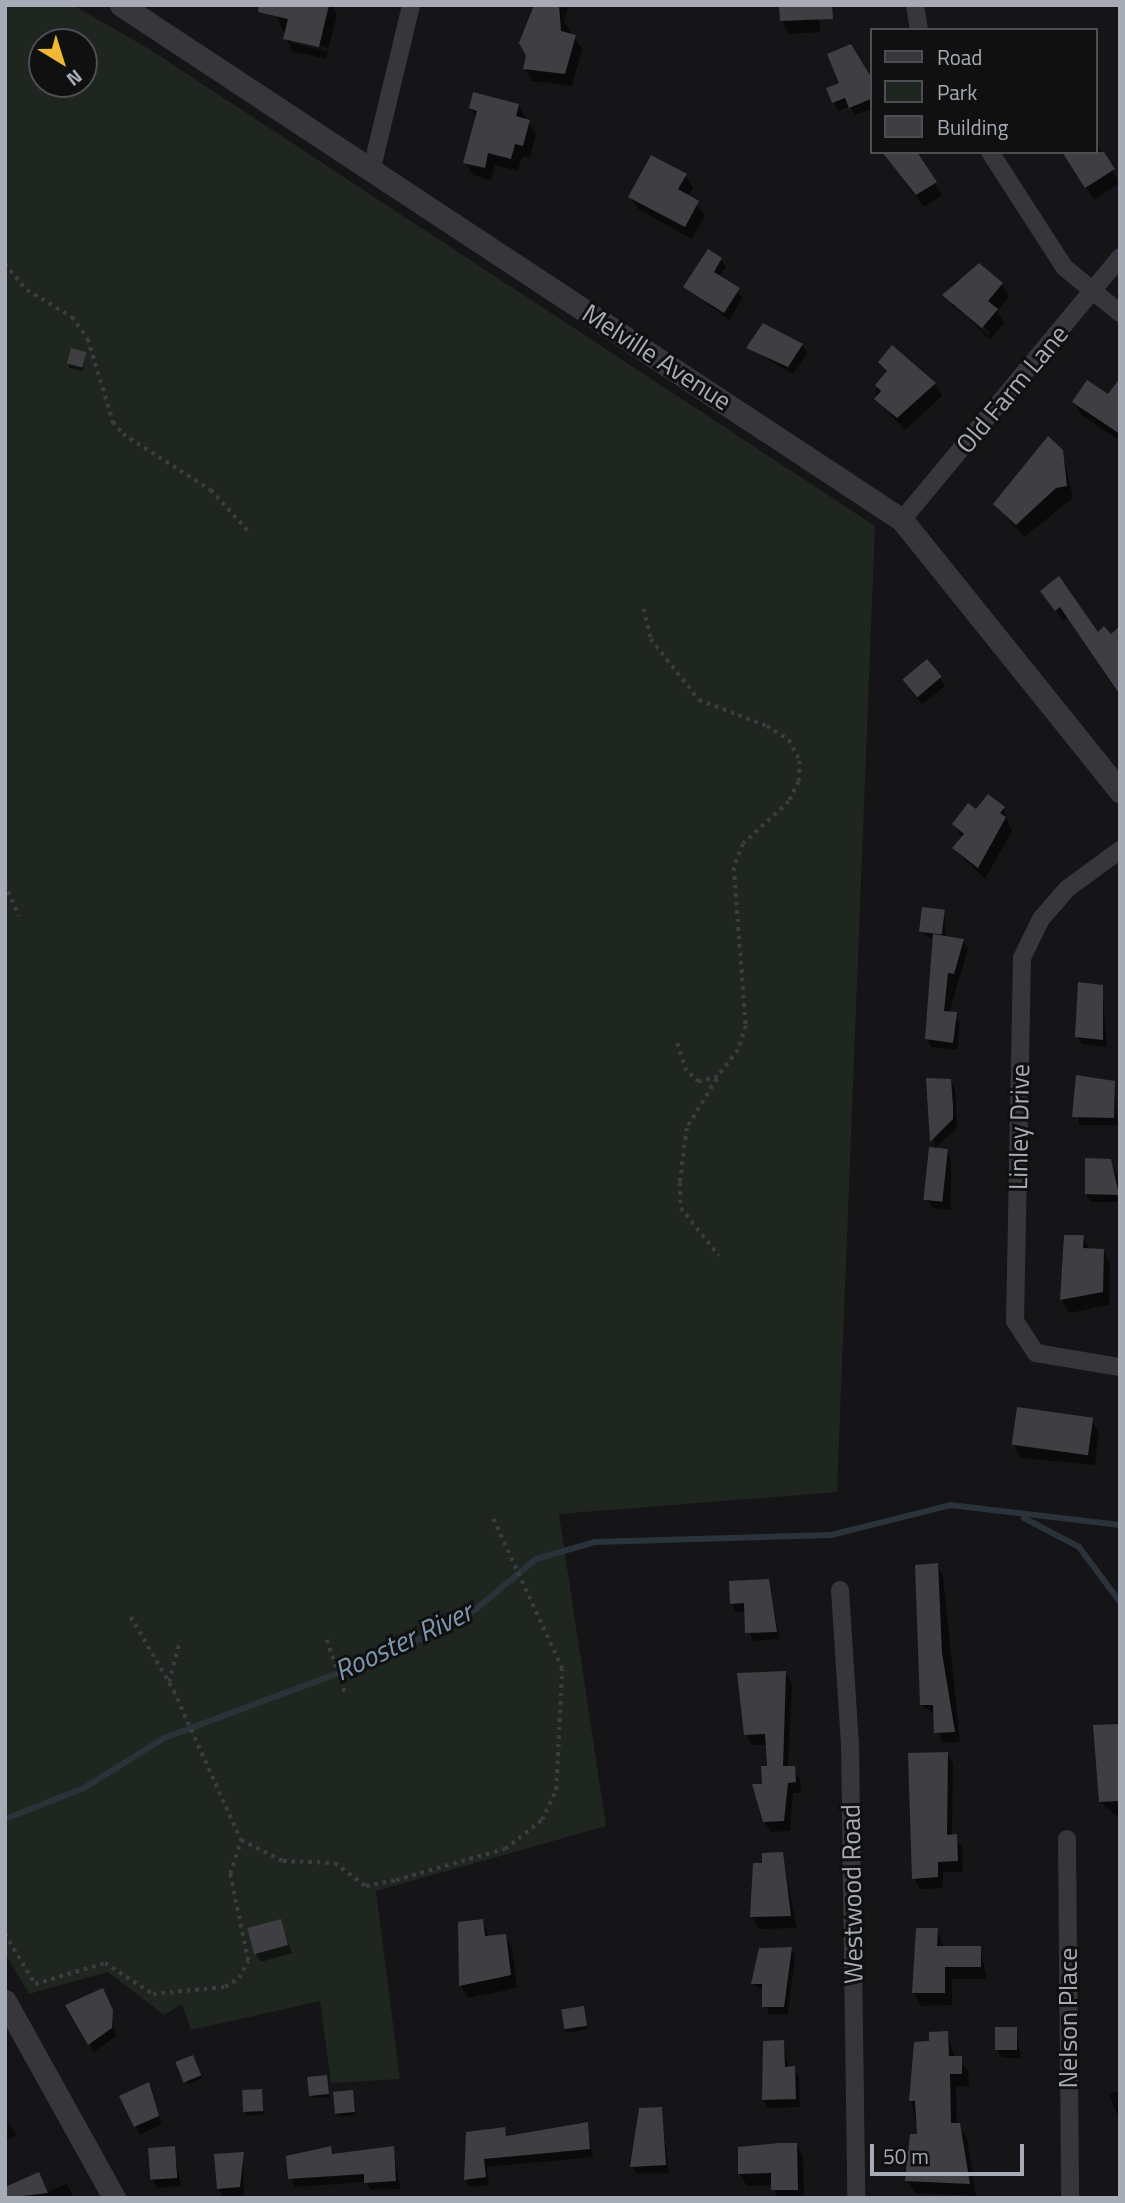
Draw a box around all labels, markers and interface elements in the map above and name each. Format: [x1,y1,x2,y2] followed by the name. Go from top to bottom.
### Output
[28,28,98,98] north arrow
[870,28,1097,154] legend
[937,41,982,73] text: Road
[61,63,89,94] text: N
[937,76,977,108] text: Park
[937,111,1008,143] text: Building
[577,297,737,417] street label: Melville Avenue
[949,319,1075,459] street label: Old Farm Lane
[1002,1064,1036,1190] street label: Linley Drive
[329,1595,477,1687] water label: Rooster River
[835,1804,869,1984] street label: Westwood Road
[1052,1948,1084,2088] street label: Nelson Place
[873,2130,1027,2174] scale bar
[883,2140,929,2172] text: 50 m

